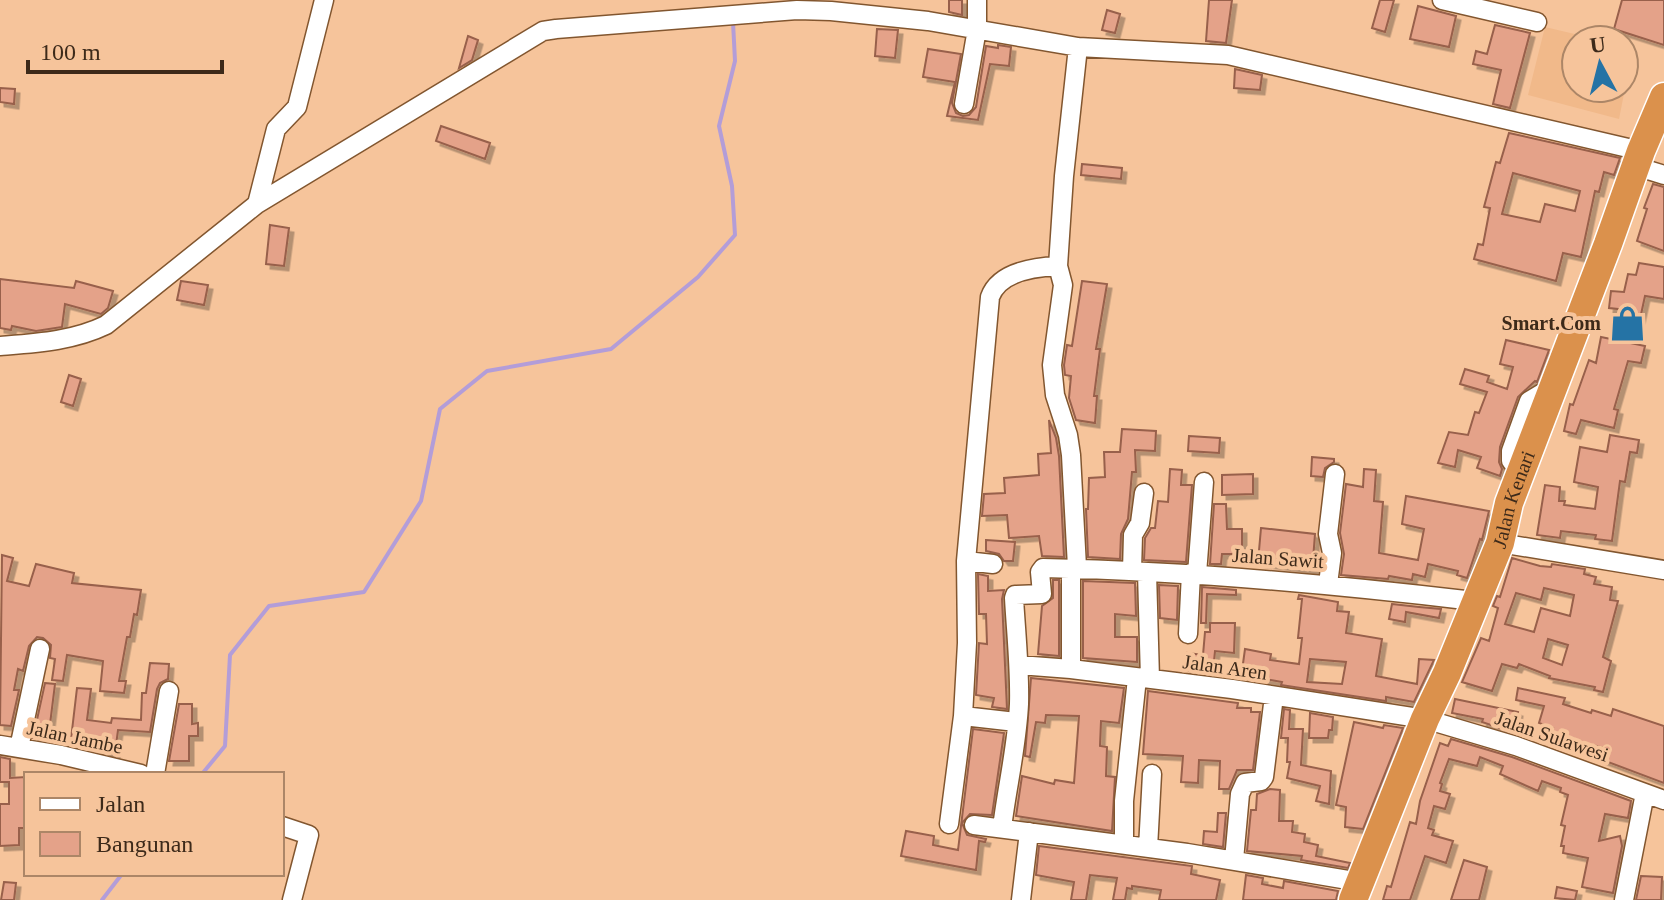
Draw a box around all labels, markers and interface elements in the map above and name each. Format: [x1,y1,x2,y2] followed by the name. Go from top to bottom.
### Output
[28,24,222,74] scale bar
[1560,24,1640,104] north arrow
[1588,31,1607,58] text: U
[40,39,101,65] text: 100 m
[1608,304,1646,342] shop icon: Smart.Com
[1502,312,1601,334] place label: Smart.Com
[1488,447,1539,551] street label: Jalan Kenari
[1232,544,1325,572] street label: Jalan Sawit
[1181,650,1269,684] street label: Jalan Aren
[1492,706,1612,766] street label: Jalan Sulawesi
[25,716,125,758] street label: Jalan Jambe
[24,772,284,876] legend
[96,791,145,817] text: Jalan
[96,831,193,857] text: Bangunan

